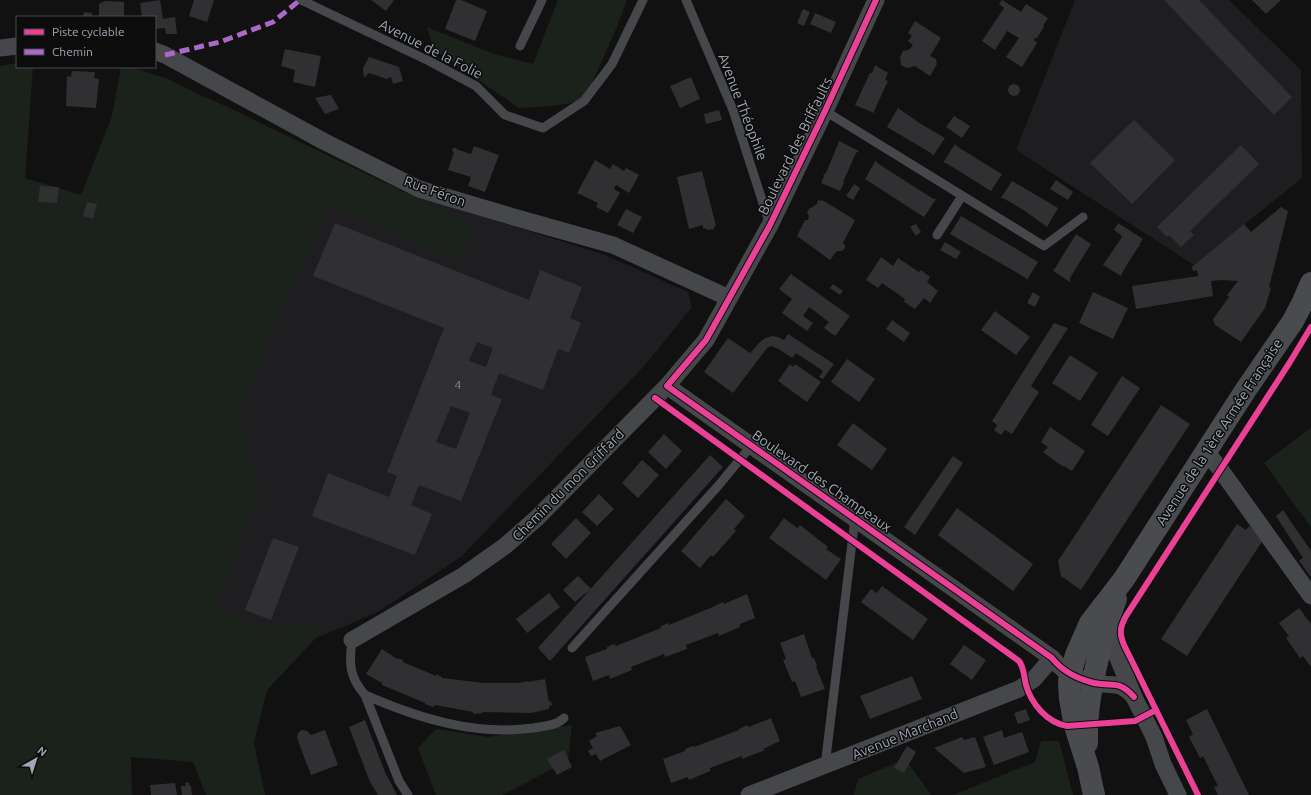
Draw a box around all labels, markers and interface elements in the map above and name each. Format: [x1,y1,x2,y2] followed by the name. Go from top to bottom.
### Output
[16,16,156,68] legend
[377,16,485,82] street label: Avenue de la Folie
[52,25,125,38] text: Piste cyclable
[52,45,93,58] text: Chemin
[715,51,771,163] street label: Avenue Théophile
[755,75,835,217] street label: Boulevard des Briffaults
[402,173,468,209] street label: Rue Féron
[1153,336,1285,528] street label: Avenue de la 1ère Armée Française
[455,378,462,391] house number: 4
[509,426,627,544] street label: Chemin du mon Griffard
[749,427,895,535] street label: Boulevard des Champeaux
[850,705,960,763] street label: Avenue Marchand
[16,739,56,779] north arrow
[35,744,49,758] text: N

